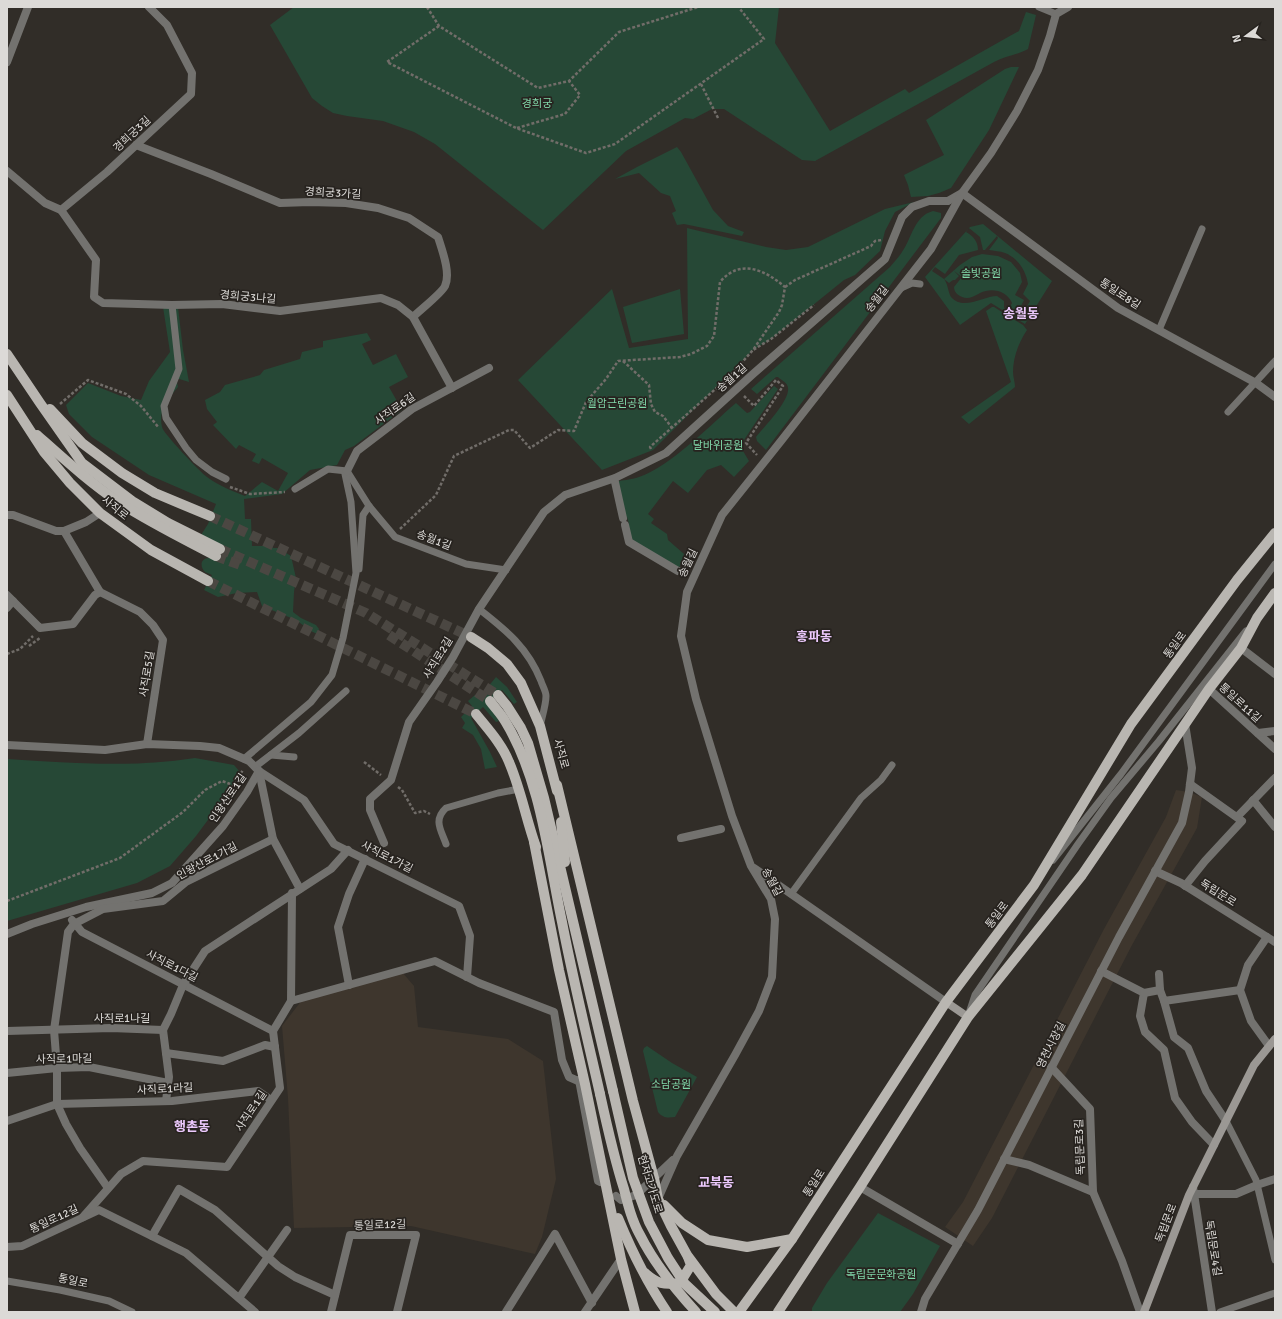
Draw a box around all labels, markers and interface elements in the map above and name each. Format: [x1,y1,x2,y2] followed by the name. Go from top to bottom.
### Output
[1226,16,1266,56] north arrow
[1230,33,1244,44] text: N
[522,97,552,110] park label: 경희궁
[111,113,153,155] street label: 경희궁3길
[304,185,362,201] street label: 경희궁3가길
[961,267,1001,280] park label: 솔빛공원
[1097,276,1143,312] street label: 통일로8길
[863,283,891,315] street label: 송월길
[219,288,277,306] street label: 경희궁3나길
[1003,306,1039,322] district label: 송월동
[714,361,750,395] street label: 송월1길
[372,390,418,428] street label: 사직로6길
[587,397,647,410] park label: 월암근린공원
[693,439,743,452] park label: 달바위공원
[99,493,131,523] street label: 사직로
[415,527,453,553] street label: 송월1길
[676,546,700,580] street label: 송월길
[796,629,832,645] district label: 홍파동
[1161,629,1189,661] street label: 통일로
[420,635,456,681] street label: 사직로2길
[137,650,157,698] street label: 사직로5길
[1216,681,1264,725] street label: 통일로11길
[551,738,571,770] street label: 사직로
[207,771,249,825] street label: 인왕산로1길
[359,838,415,876] street label: 사직로1가길
[175,840,239,882] street label: 인왕산로1가길
[759,866,785,898] street label: 송월길
[1197,877,1239,909] street label: 독립문로
[983,899,1011,931] street label: 통일로
[144,947,200,985] street label: 사직로1다길
[94,1012,150,1025] street label: 사직로1나길
[1034,1020,1068,1070] street label: 영천시장길
[36,1052,92,1066] street label: 사직로1마길
[651,1078,691,1091] park label: 소담공원
[136,1081,194,1097] street label: 사직로1라길
[233,1088,269,1134] street label: 사직로1길
[174,1119,210,1135] district label: 행촌동
[1073,1119,1087,1175] street label: 독립문로3길
[635,1153,665,1215] street label: 현저고가도로
[800,1167,828,1199] street label: 통일로
[698,1175,734,1191] district label: 교북동
[28,1202,80,1236] street label: 통일로12길
[1153,1202,1179,1244] street label: 독립문로
[354,1218,406,1232] street label: 통일로12길
[1202,1219,1224,1277] street label: 독립문로4길
[846,1268,916,1281] park label: 독립문문화공원
[57,1271,89,1291] street label: 통일로

